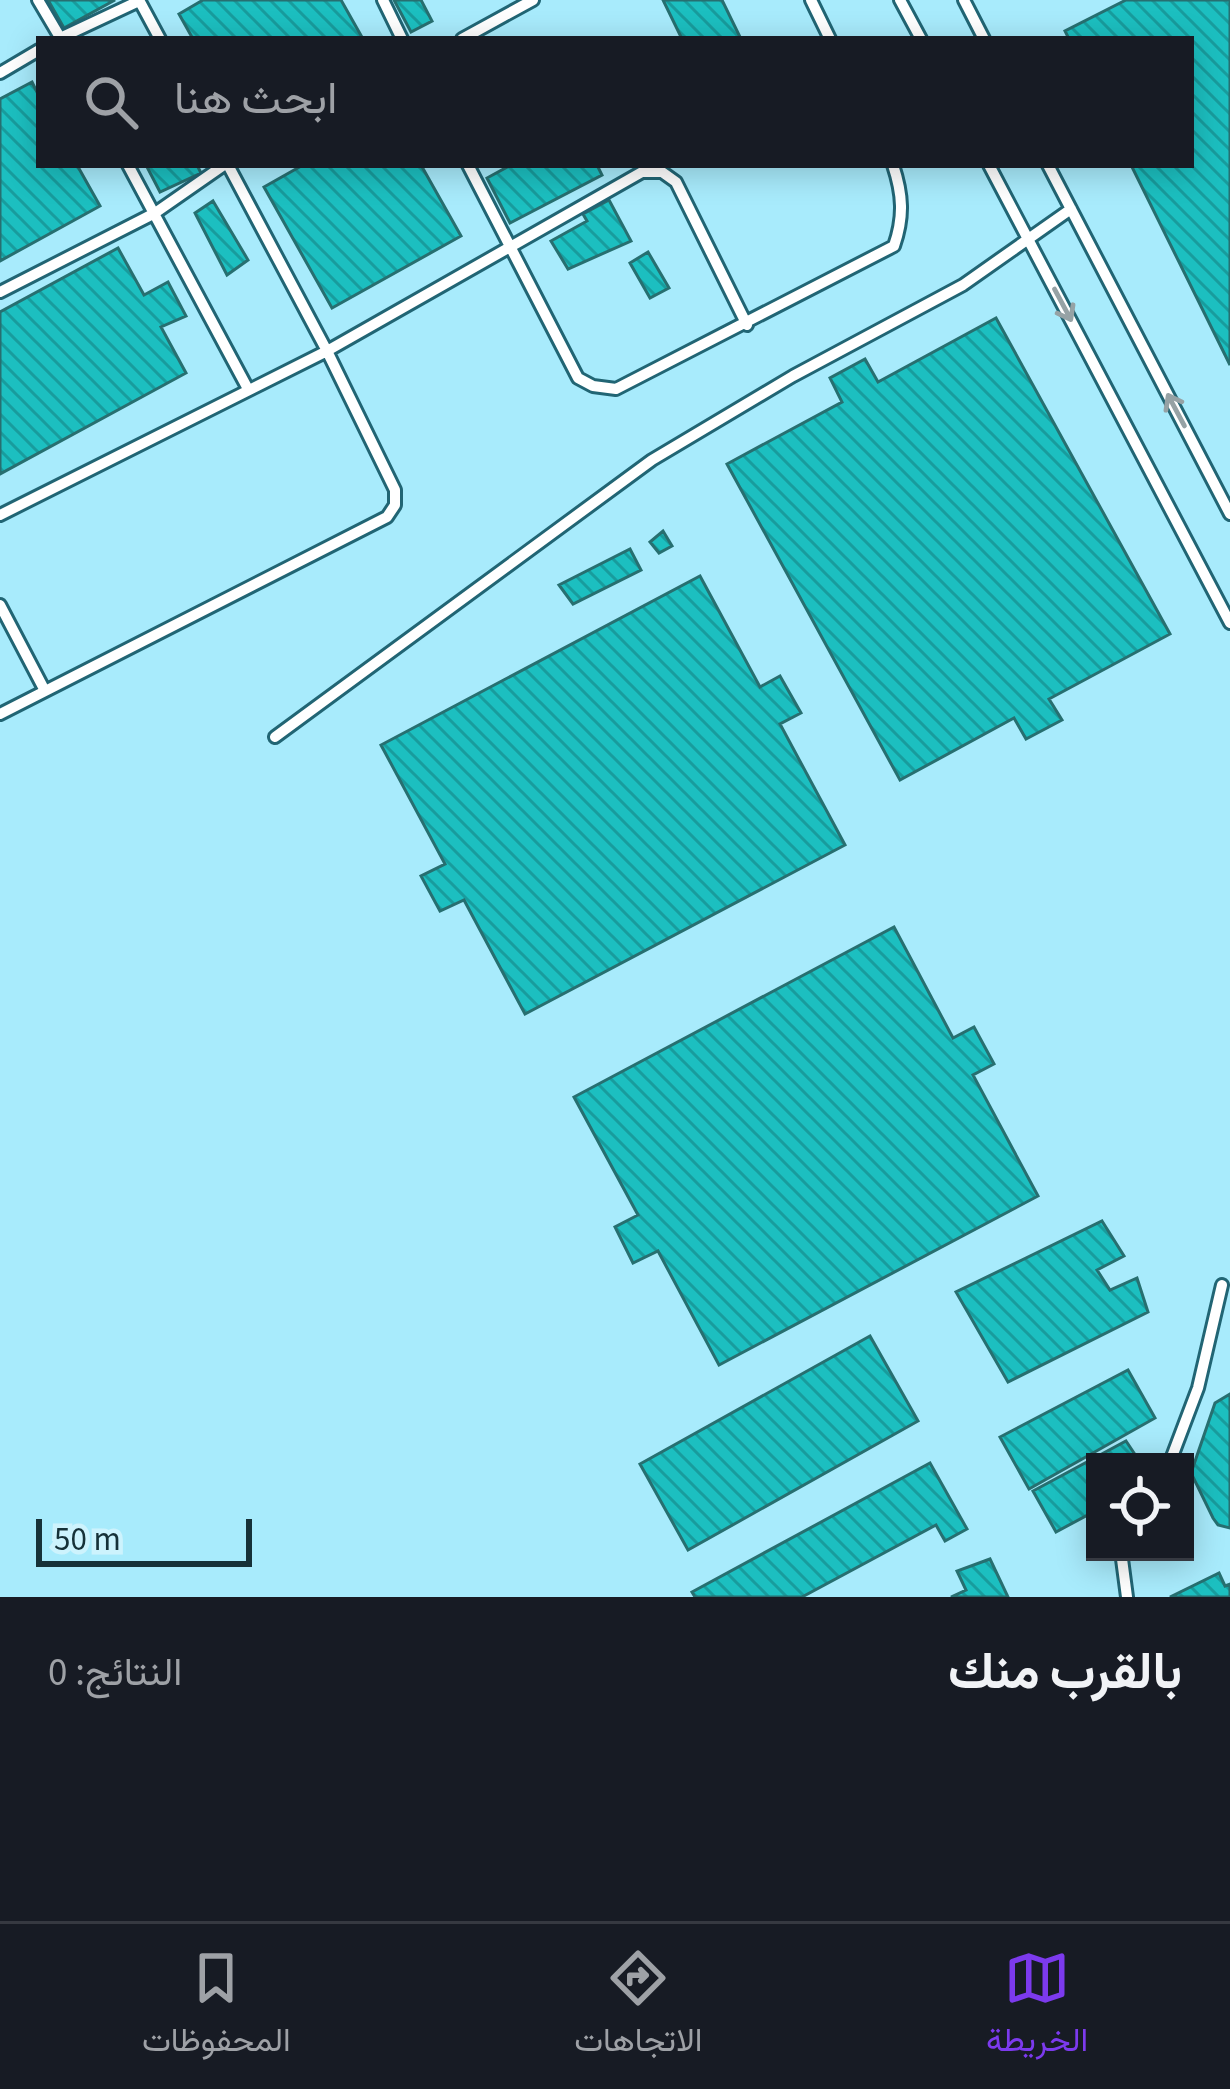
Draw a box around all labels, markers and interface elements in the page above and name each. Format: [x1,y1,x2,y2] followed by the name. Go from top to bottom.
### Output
[36,36,1194,168] search box
[174,67,337,131] text: ابحث هنا
[78,69,144,135] icon: search
[1053,287,1076,323] one-way arrow
[1164,393,1187,428] one-way arrow
[1086,1453,1194,1561] map controls
[1086,1453,1194,1561] button: locate
[36,1513,252,1566] scale bar
[54,1516,121,1563] text: 50 m
[948,1636,1182,1708] text: بالقرب منك
[48,1645,182,1701] text: النتائج: 0
[142,1945,291,2069] tab: المحفوظات
[574,1945,702,2069] tab: الاتجاهات
[986,1945,1088,2069] tab: الخريطة

